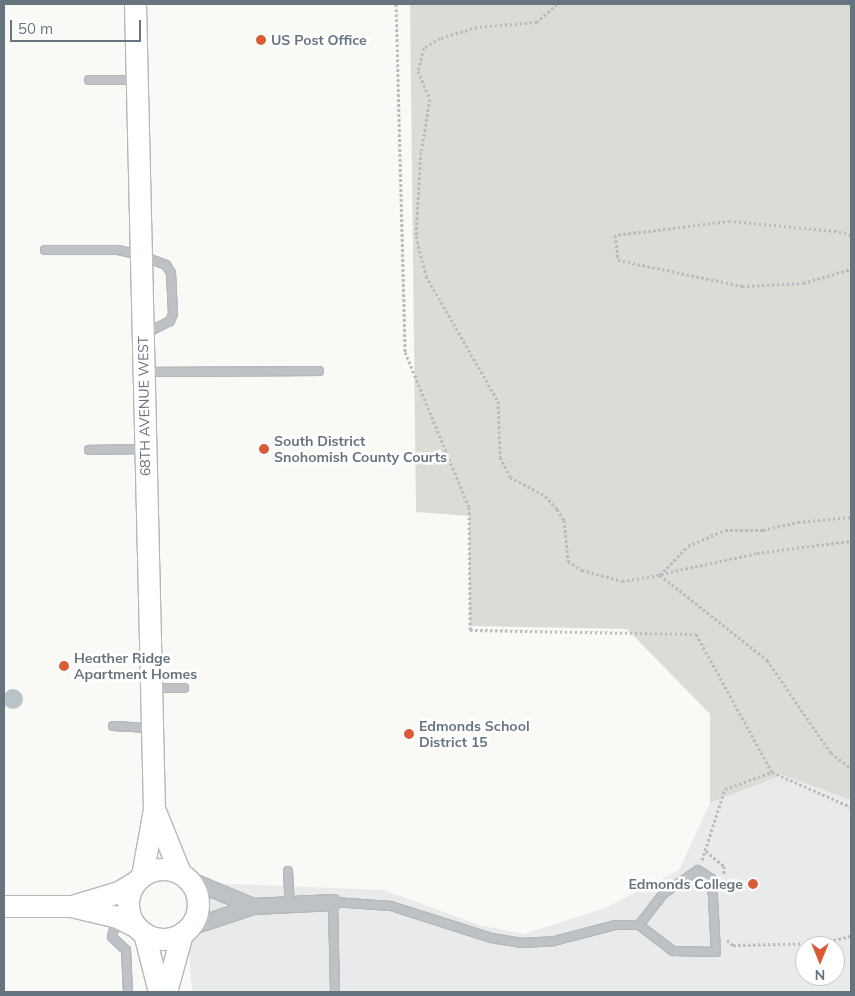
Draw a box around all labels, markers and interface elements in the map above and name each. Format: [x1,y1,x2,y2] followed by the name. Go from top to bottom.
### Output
[12,10,144,42] scale bar
[18,19,53,38] text: 50 m
[271,32,367,48] place label: US Post Office
[255,34,267,46] marker: US Post Office
[134,336,154,476] street label: 68TH AVENUE WEST
[274,433,447,466] place label: South District Snohomish County Courts
[258,443,270,455] marker: South District Snohomish County Courts
[74,650,197,682] place label: Heather Ridge Apartment Homes
[58,660,70,672] marker: Heather Ridge Apartment Homes
[419,718,530,750] place label: Edmonds School District 15
[403,728,415,740] marker: Edmonds School District 15
[628,876,743,892] place label: Edmonds College
[747,878,759,890] marker: Edmonds College
[795,936,845,986] north arrow
[815,966,825,984] text: N

